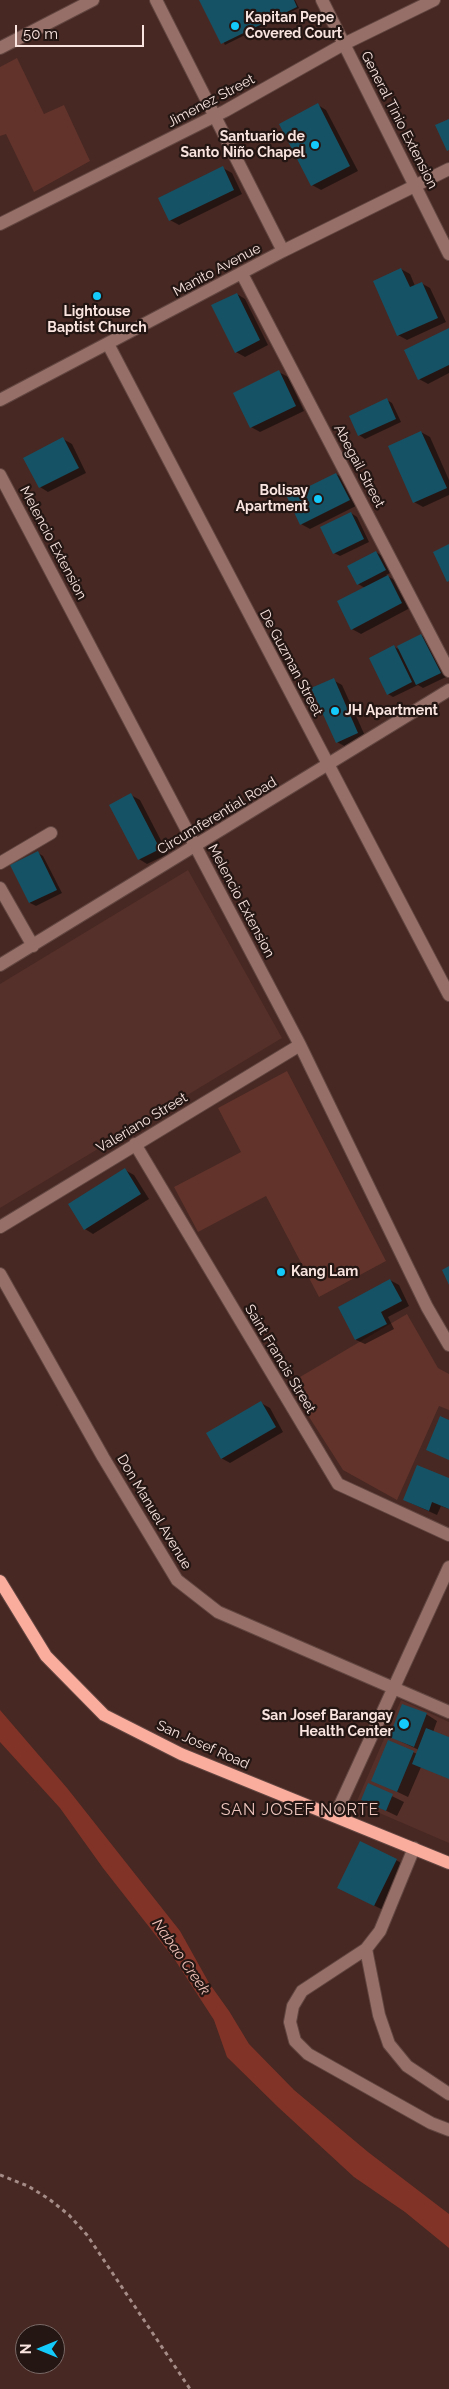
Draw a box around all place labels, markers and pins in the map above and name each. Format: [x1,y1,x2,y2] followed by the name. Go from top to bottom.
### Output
[245,10,342,42] place label: Kapitan Pepe Covered Court
[229,20,241,32] marker: Kapitan Pepe Covered Court
[181,129,305,162] place label: Santuario de Santo Niño Chapel
[309,139,321,151] marker: Santuario de Santo Niño Chapel
[91,290,103,302] marker: Lightouse Baptist Church
[47,304,147,336] place label: Lightouse Baptist Church
[236,483,308,516] place label: Bolisay Apartment
[312,493,324,505] marker: Bolisay Apartment
[345,703,438,719] place label: JH Apartment
[329,705,341,717] marker: JH Apartment
[291,1264,358,1280] place label: Kang Lam
[275,1266,287,1278] marker: Kang Lam
[262,1708,393,1740] place label: San Josef Barangay Health Center
[397,1717,411,1731] marker: San Josef Barangay Health Center

